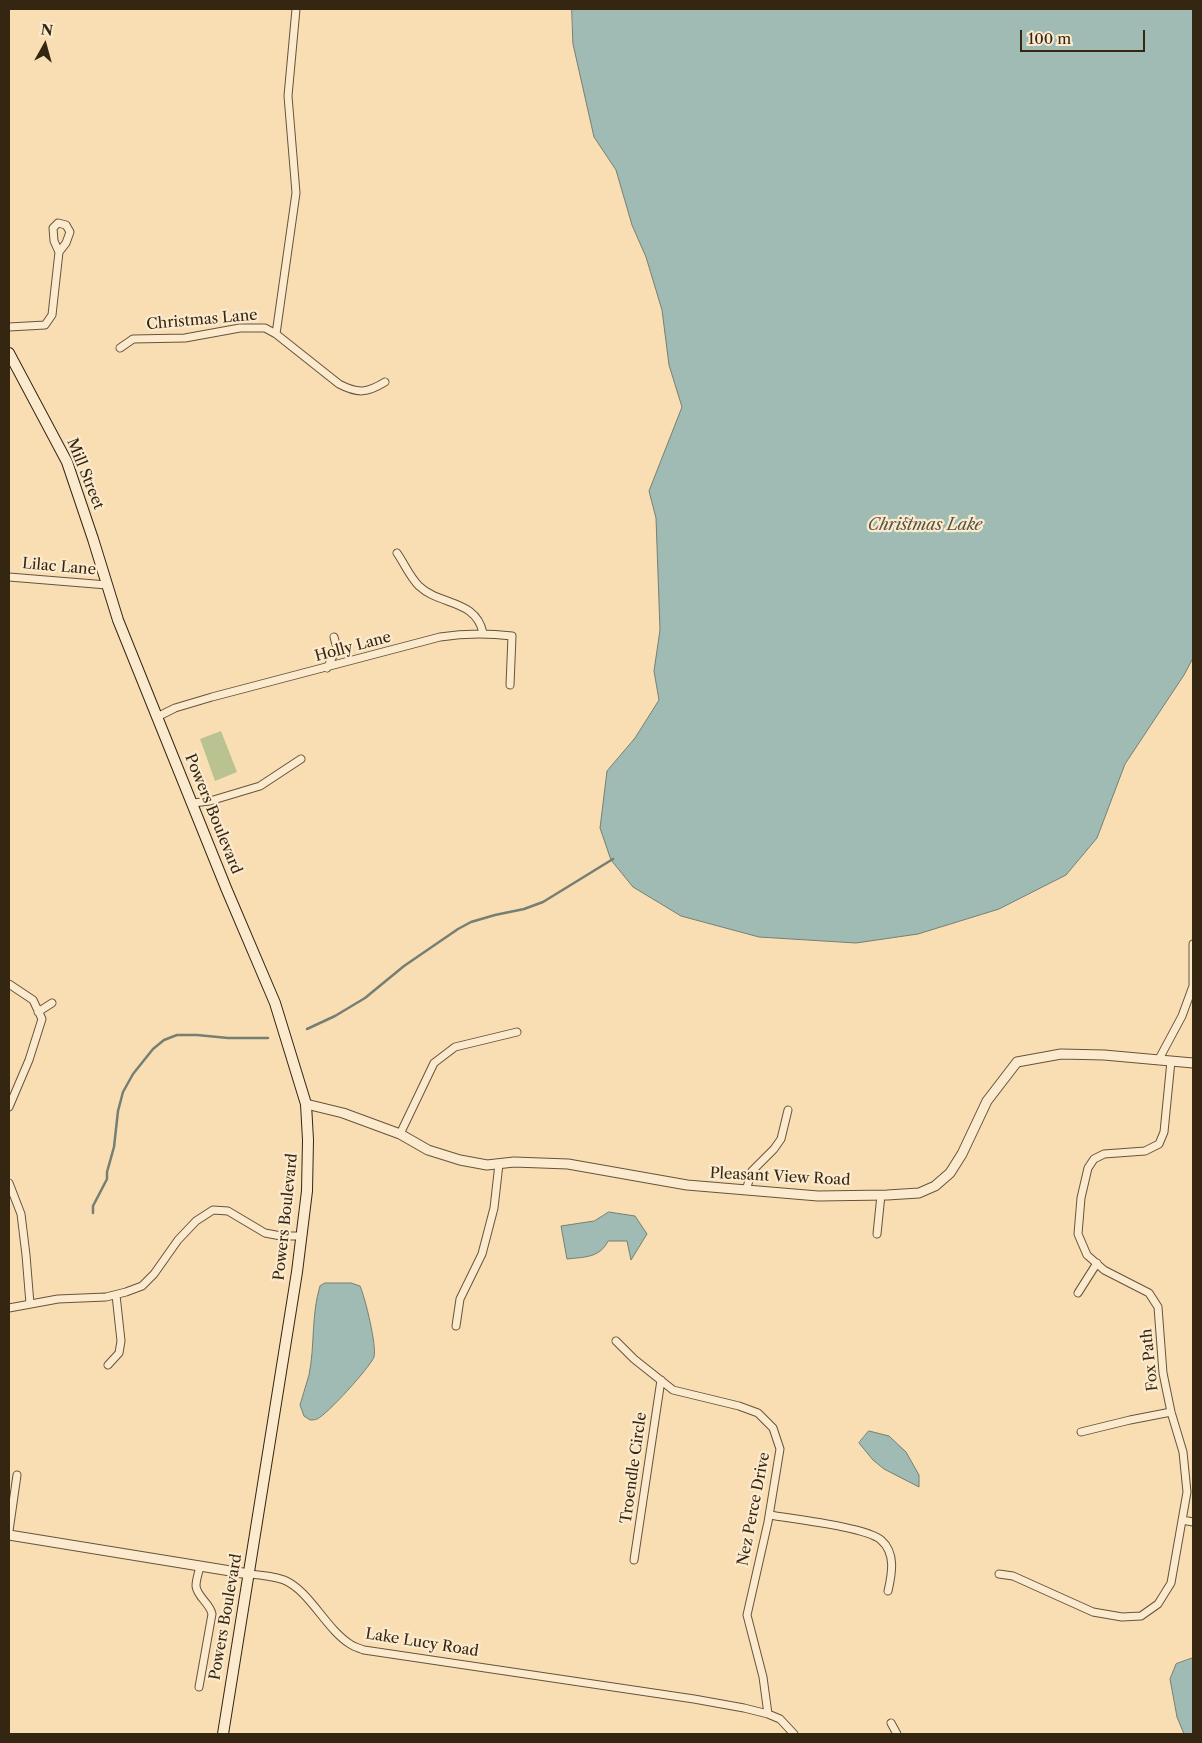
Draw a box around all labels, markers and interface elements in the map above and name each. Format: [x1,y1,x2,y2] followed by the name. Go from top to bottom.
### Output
[20,20,70,70] north arrow
[40,20,54,40] text: N
[1022,20,1147,52] scale bar
[1028,29,1071,48] text: 100 m
[146,306,258,334] street label: Christmas Lane
[63,436,107,512] street label: Mill Street
[868,515,982,535] water label: Christmas Lake
[21,555,97,579] street label: Lilac Lane
[313,628,393,666] street label: Holly Lane
[181,751,245,877] street label: Powers Boulevard
[270,1152,302,1282] street label: Powers Boulevard
[709,1164,851,1190] street label: Pleasant View Road
[1138,1328,1162,1392] street label: Fox Path
[617,1411,651,1525] street label: Troendle Circle
[734,1451,774,1567] street label: Nez Perce Drive
[206,1552,246,1682] street label: Powers Boulevard
[364,1625,480,1661] street label: Lake Lucy Road

